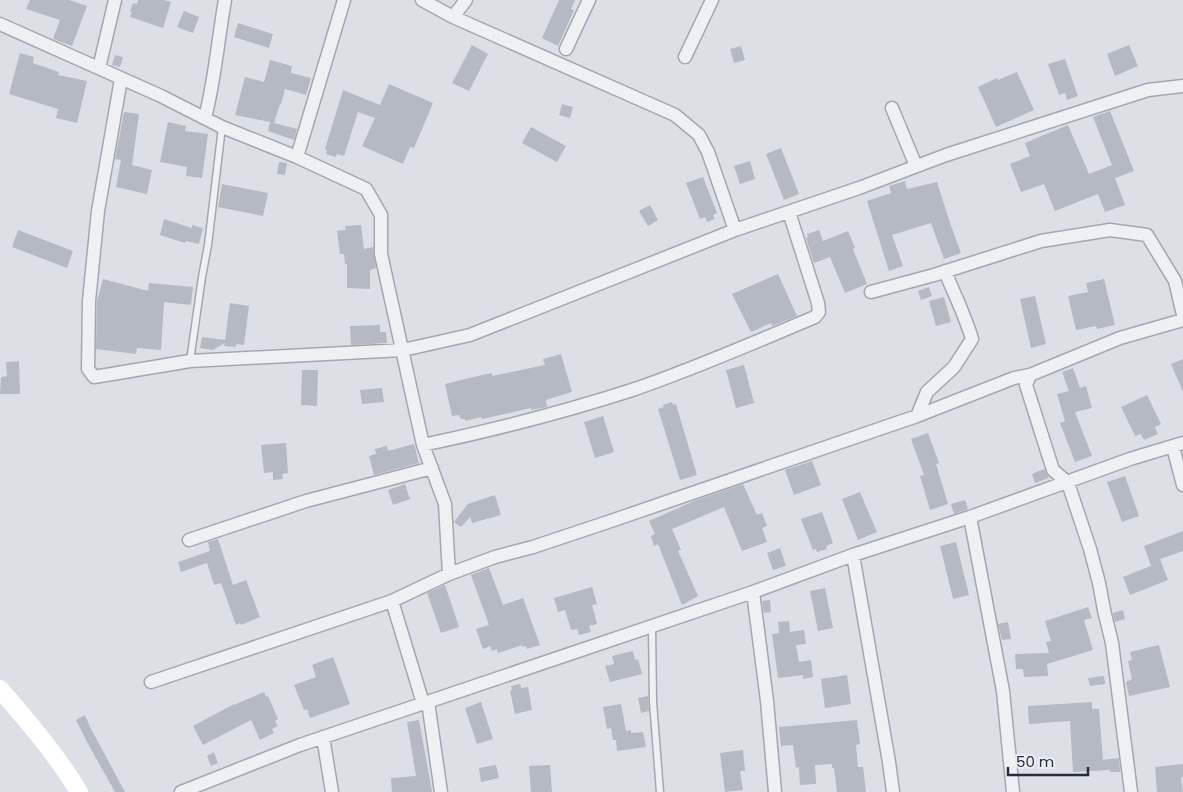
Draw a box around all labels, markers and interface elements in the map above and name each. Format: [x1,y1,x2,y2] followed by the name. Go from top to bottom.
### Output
[1008,744,1088,776] scale bar
[1016,751,1054,772] text: 50 m

